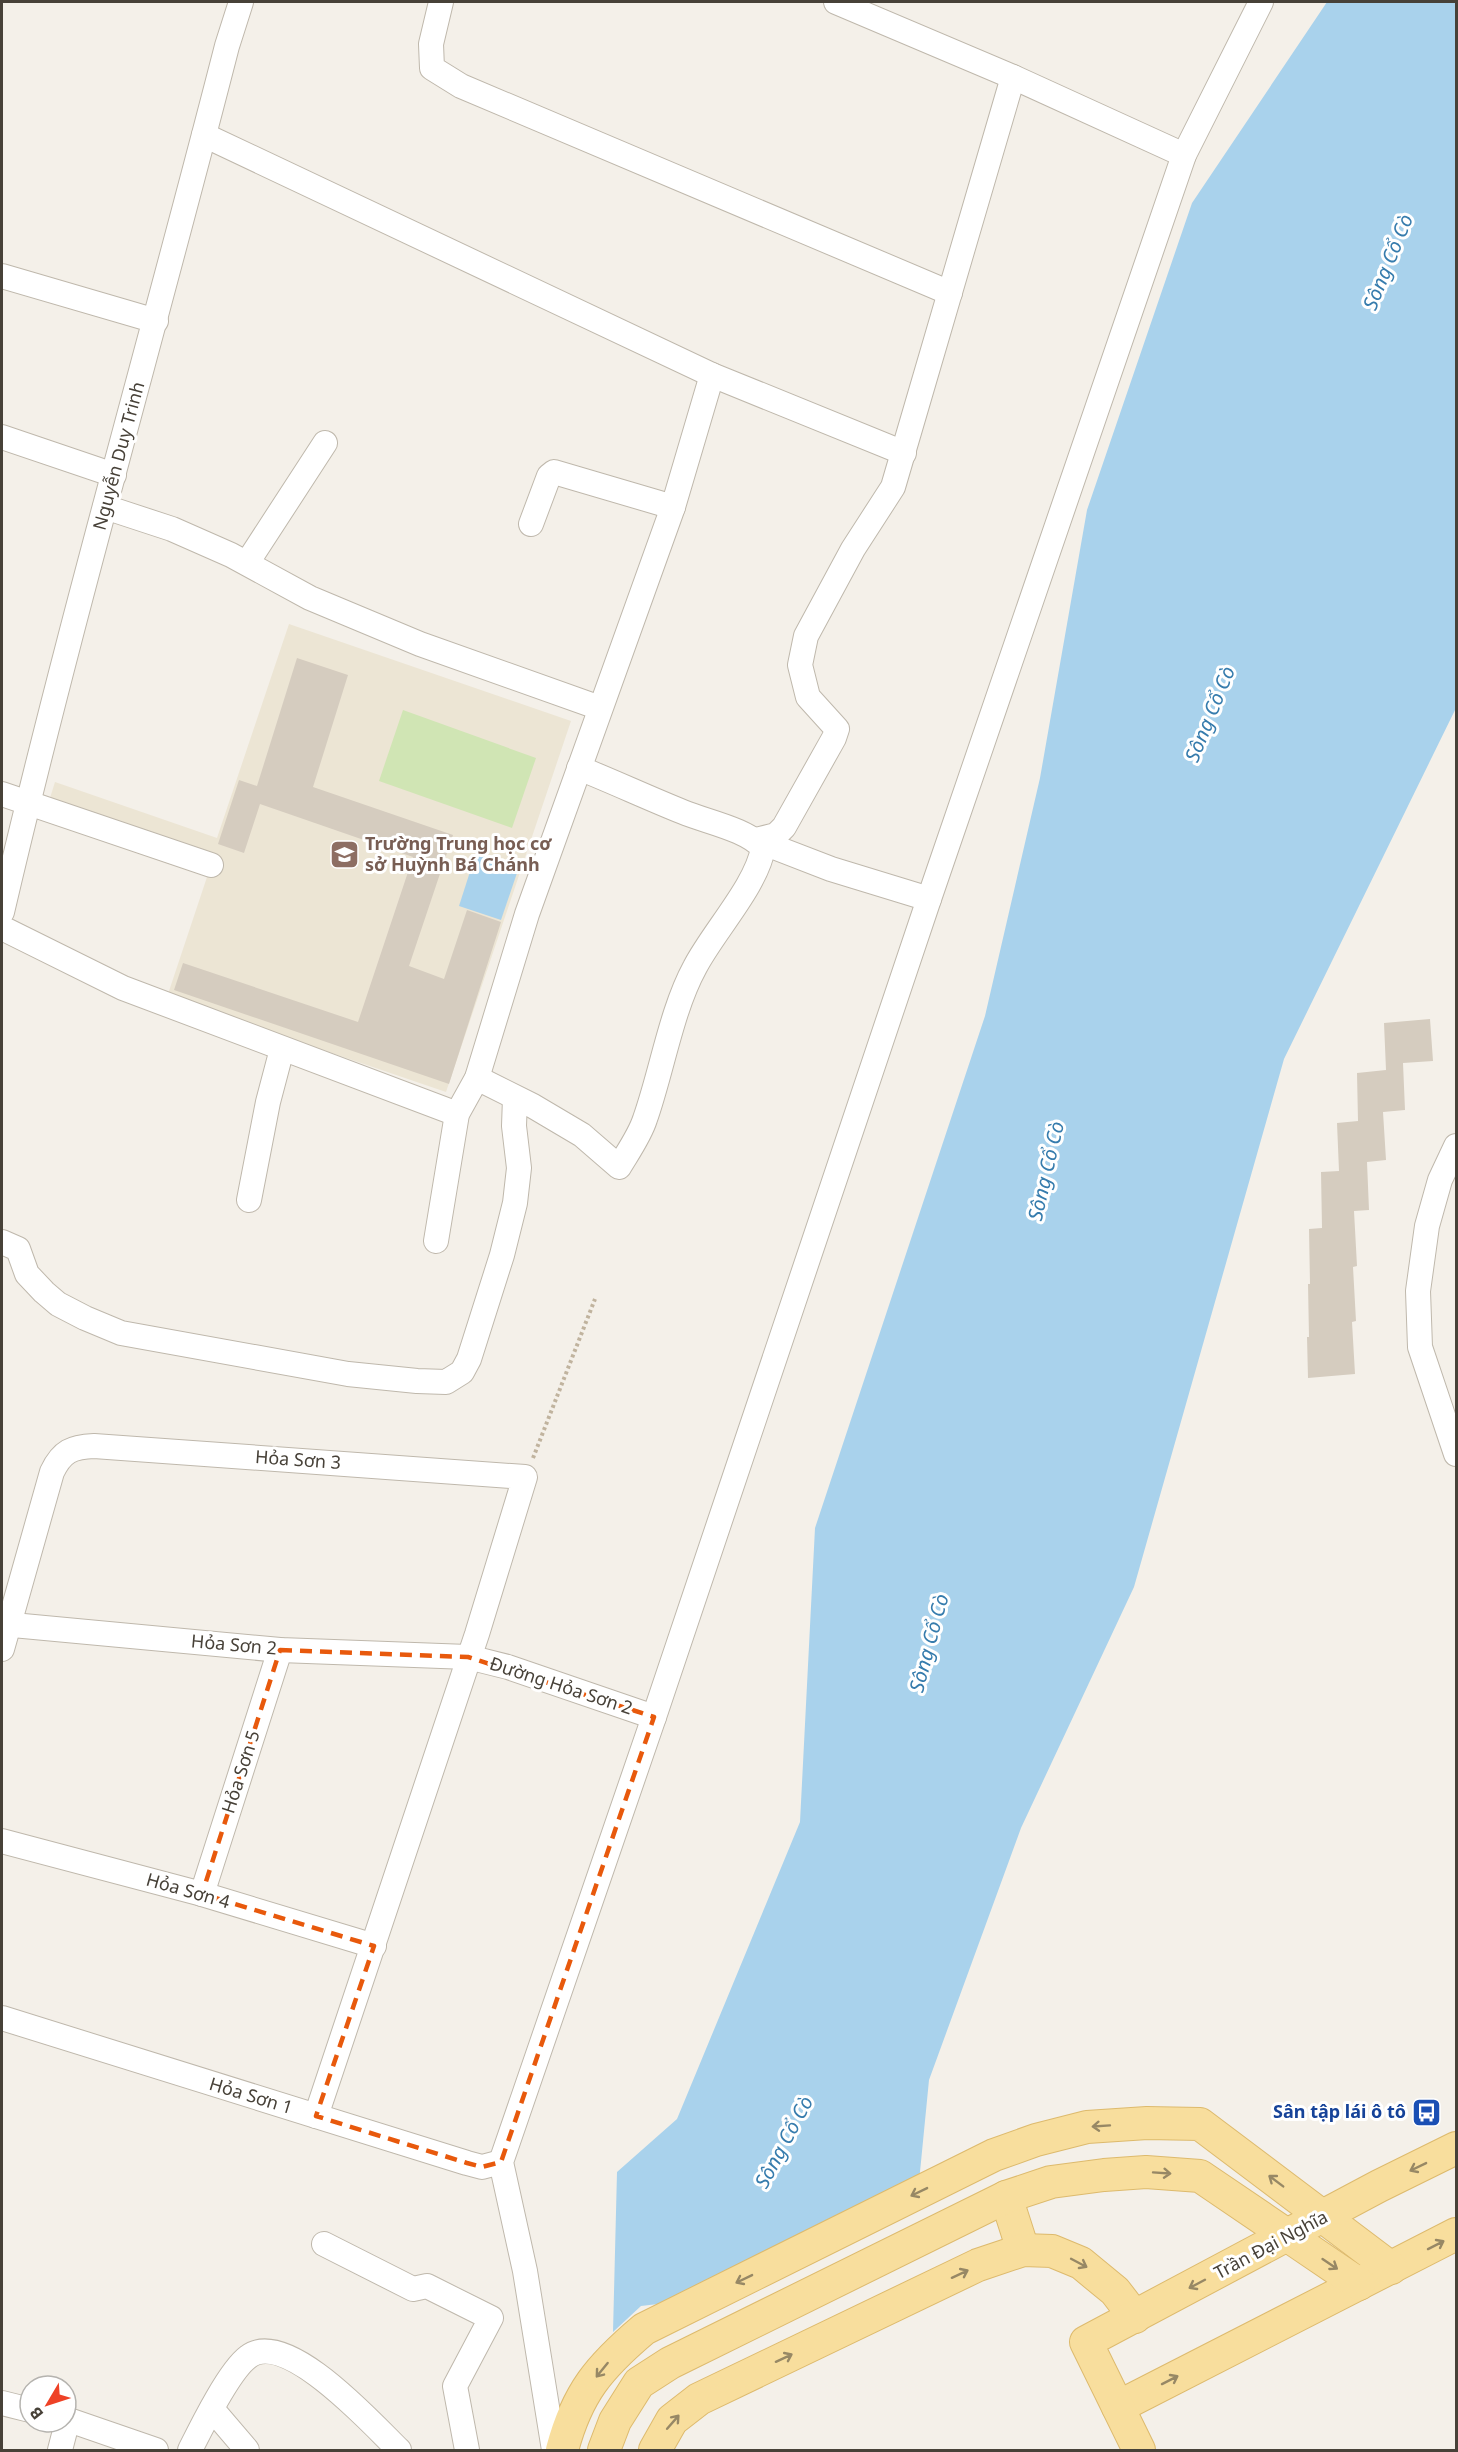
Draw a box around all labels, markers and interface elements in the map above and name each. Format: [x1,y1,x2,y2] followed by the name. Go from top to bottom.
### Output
[1356,210,1419,314] water label: Sông Cổ Cò
[87,379,149,533] street label: Nguyễn Duy Trinh
[1178,662,1241,766] water label: Sông Cổ Cò
[365,831,552,876] place label: Trường Trung học cơ sở Huỳnh Bá Chánh
[328,838,360,870] school or university icon: Trường Trung học cơ sở Huỳnh Bá Chánh
[1021,1119,1070,1223] water label: Sông Cổ Cò
[254,1444,342,1474] street label: Hỏa Sơn 3
[902,1591,955,1695] water label: Sông Cổ Cò
[190,1628,278,1660] street label: Hỏa Sơn 2
[487,1651,636,1720] street label: Đường Hỏa Sơn 2
[215,1727,265,1816] street label: Hỏa Sơn 5
[144,1867,233,1913] street label: Hỏa Sơn 4
[207,2071,296,2119] street label: Hỏa Sơn 1
[748,2091,819,2193] water label: Sông Cổ Cò
[1411,2096,1443,2128] bus stop icon: Sân tập lái ô tô
[1273,2099,1406,2123] place label: Sân tập lái ô tô
[1091,2121,1111,2132] one-way arrow
[1409,2162,1427,2174] one-way arrow
[1152,2168,1172,2179] one-way arrow
[1269,2175,1285,2188] one-way arrow
[910,2187,928,2199] one-way arrow
[1210,2204,1331,2284] street label: Trần Đại Nghĩa
[1426,2239,1444,2250] one-way arrow
[1070,2257,1087,2269] one-way arrow
[1321,2258,1337,2270] one-way arrow
[950,2267,968,2279] one-way arrow
[736,2274,754,2285] one-way arrow
[1189,2279,1207,2290] one-way arrow
[774,2351,792,2363] one-way arrow
[596,2361,609,2377] one-way arrow
[18,2374,78,2434] north arrow
[1161,2374,1179,2386] one-way arrow
[24,2402,48,2424] text: B
[666,2414,680,2429] one-way arrow

